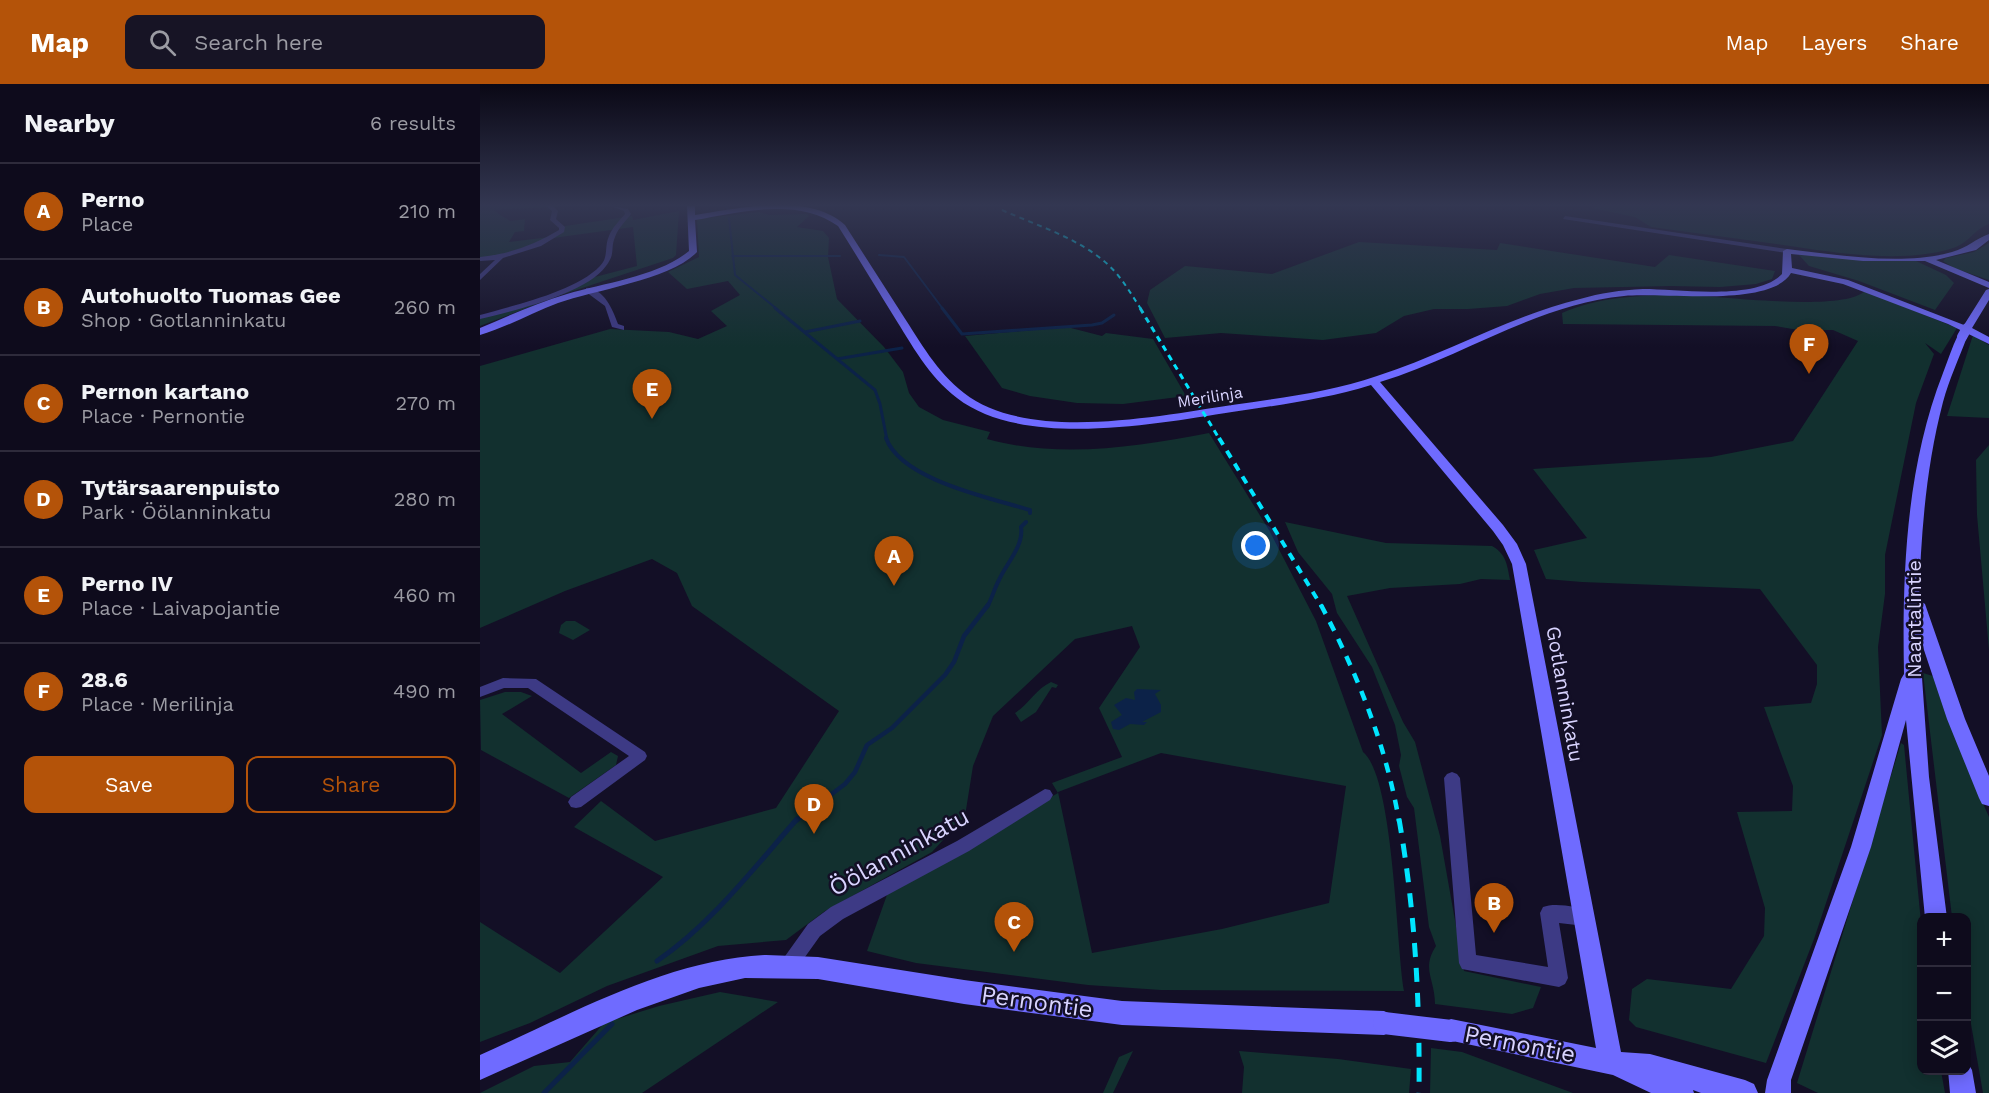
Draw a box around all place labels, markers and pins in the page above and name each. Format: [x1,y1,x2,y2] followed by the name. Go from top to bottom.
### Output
[1790,324,1828,374] pin: F
[632,370,672,419] pin: E
[874,536,914,586] pin: A
[794,784,834,834] pin: D
[1474,884,1514,933] pin: B
[994,902,1034,952] pin: C

